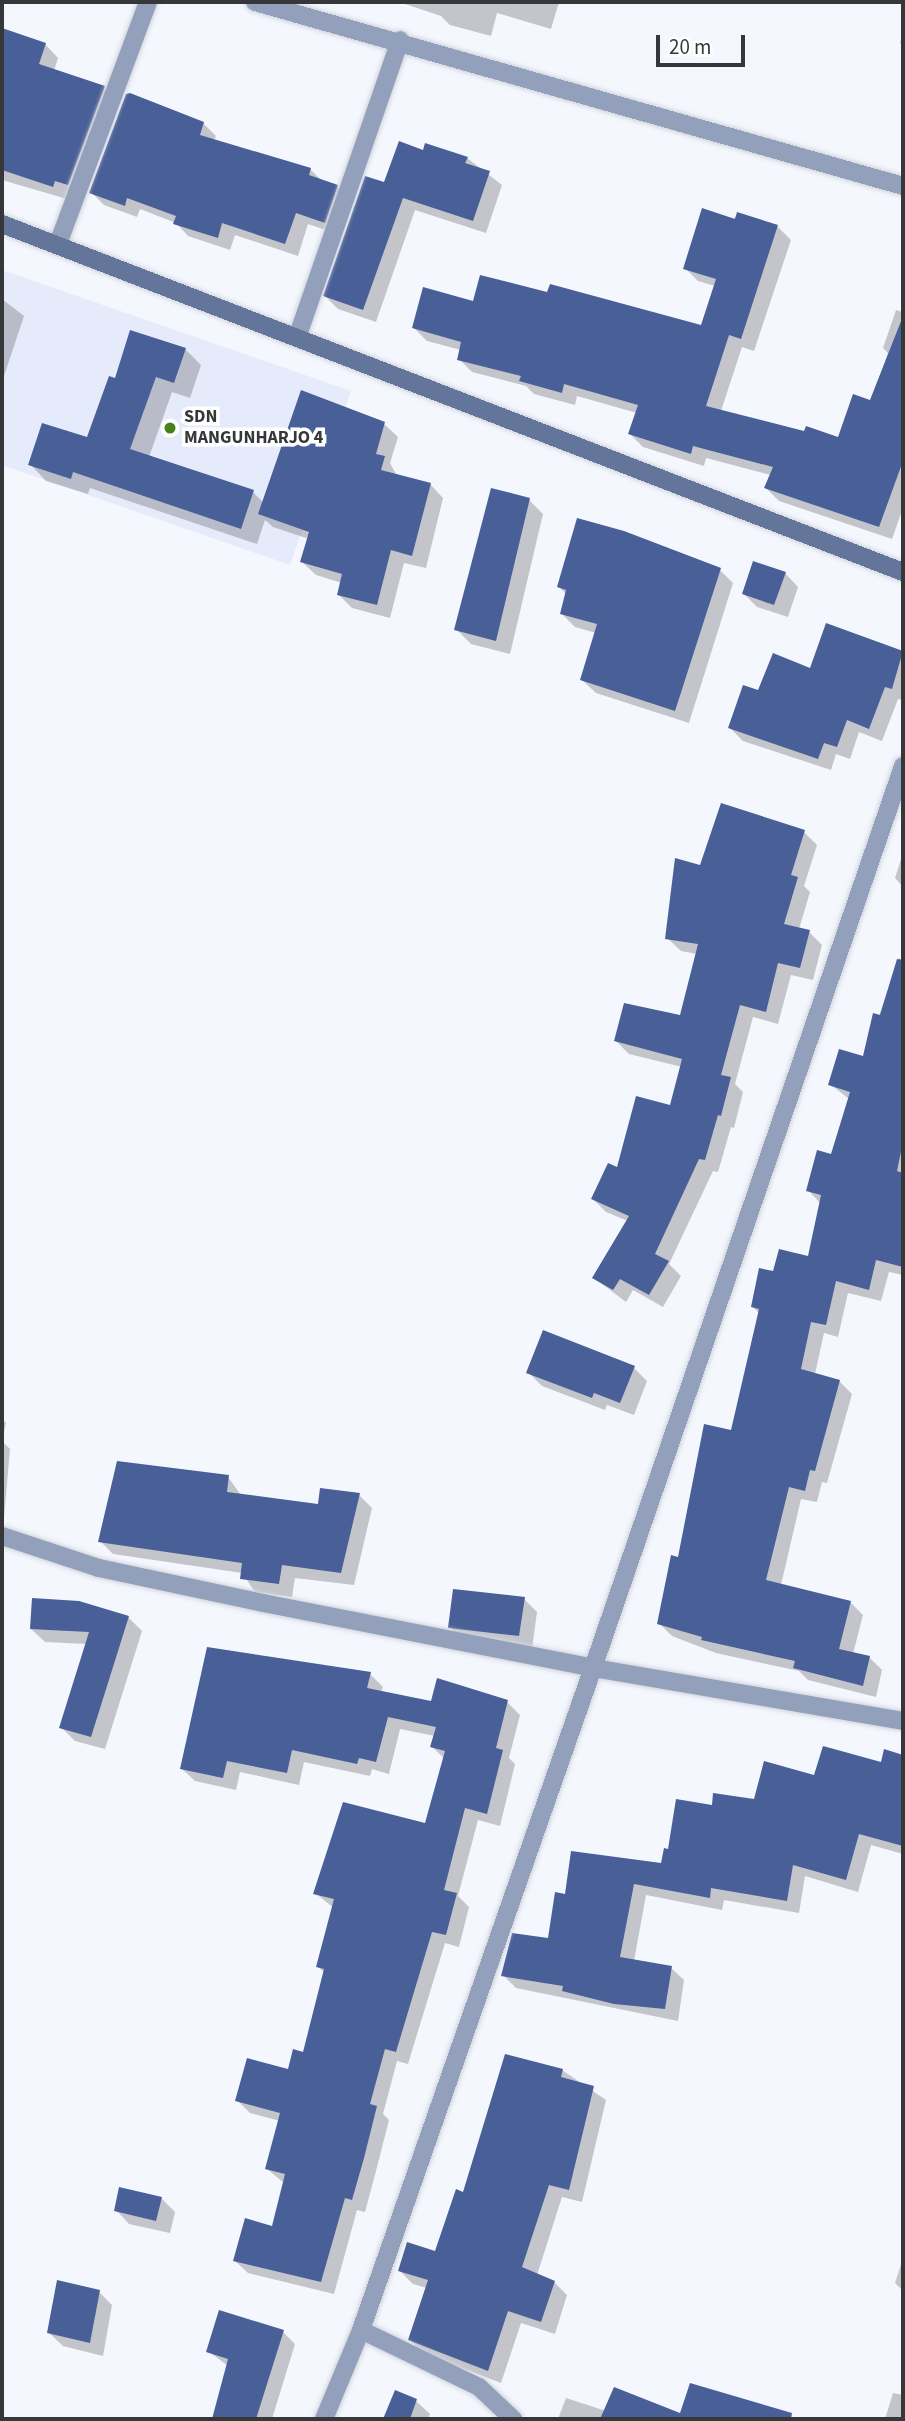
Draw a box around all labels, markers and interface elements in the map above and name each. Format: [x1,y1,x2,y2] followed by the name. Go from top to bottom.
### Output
[660,21,749,65] scale bar
[669,32,711,62] text: 20 m
[184,407,323,450] place label: SDN MANGUNHARJO 4
[162,420,178,436] marker: SDN MANGUNHARJO 4

